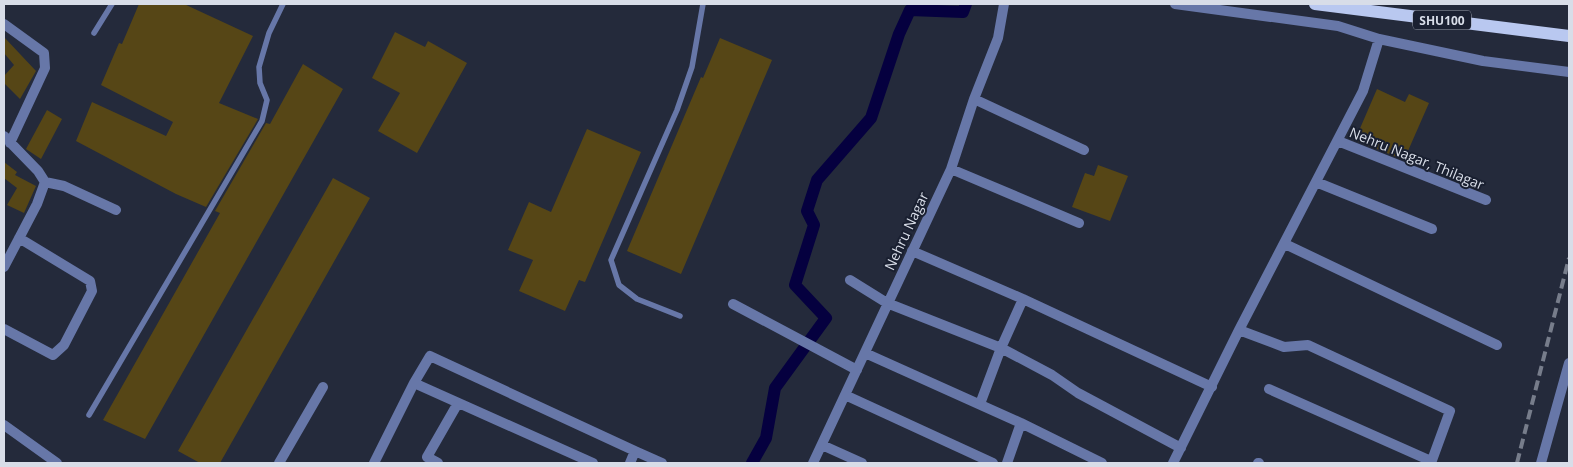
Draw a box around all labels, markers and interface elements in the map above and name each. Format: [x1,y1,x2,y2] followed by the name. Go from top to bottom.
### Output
[1413,10,1471,30] road number: SHU100
[1347,122,1488,194] street label: Nehru Nagar, Thilagar
[880,189,933,273] street label: Nehru Nagar

